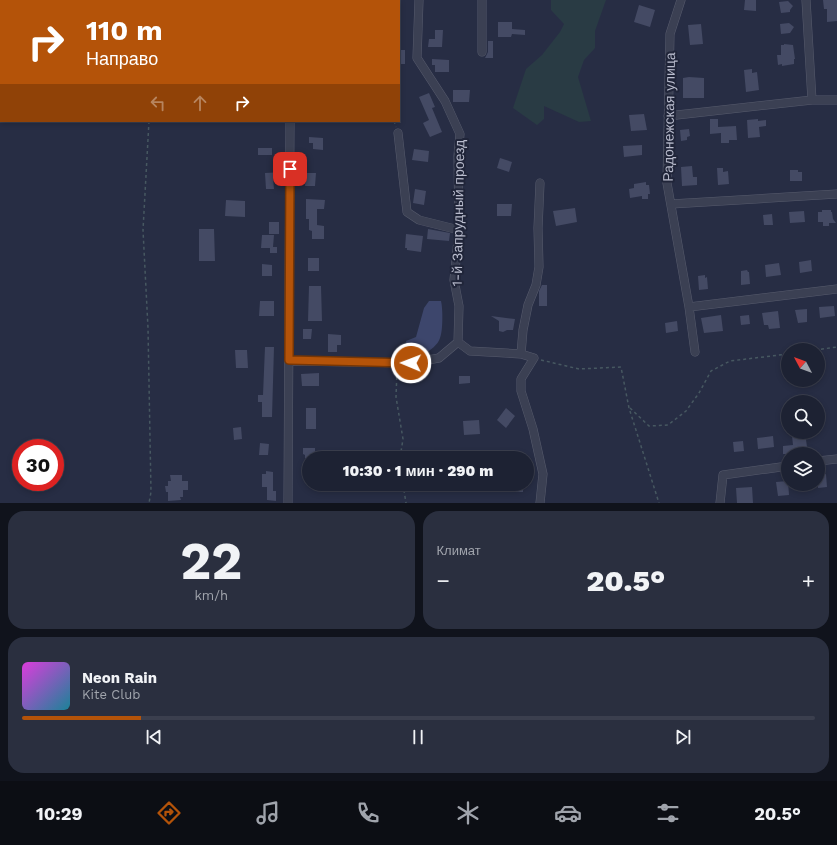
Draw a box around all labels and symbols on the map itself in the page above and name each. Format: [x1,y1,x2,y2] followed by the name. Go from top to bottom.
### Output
[660,52,678,182] street label: Радонежская улица
[449,140,467,286] street label: 1-й Запрудный проезд
[273,152,307,186] pin
[390,342,432,384] position arrow
[781,343,825,387] north arrow
[12,439,64,491] speed limit sign: 30

